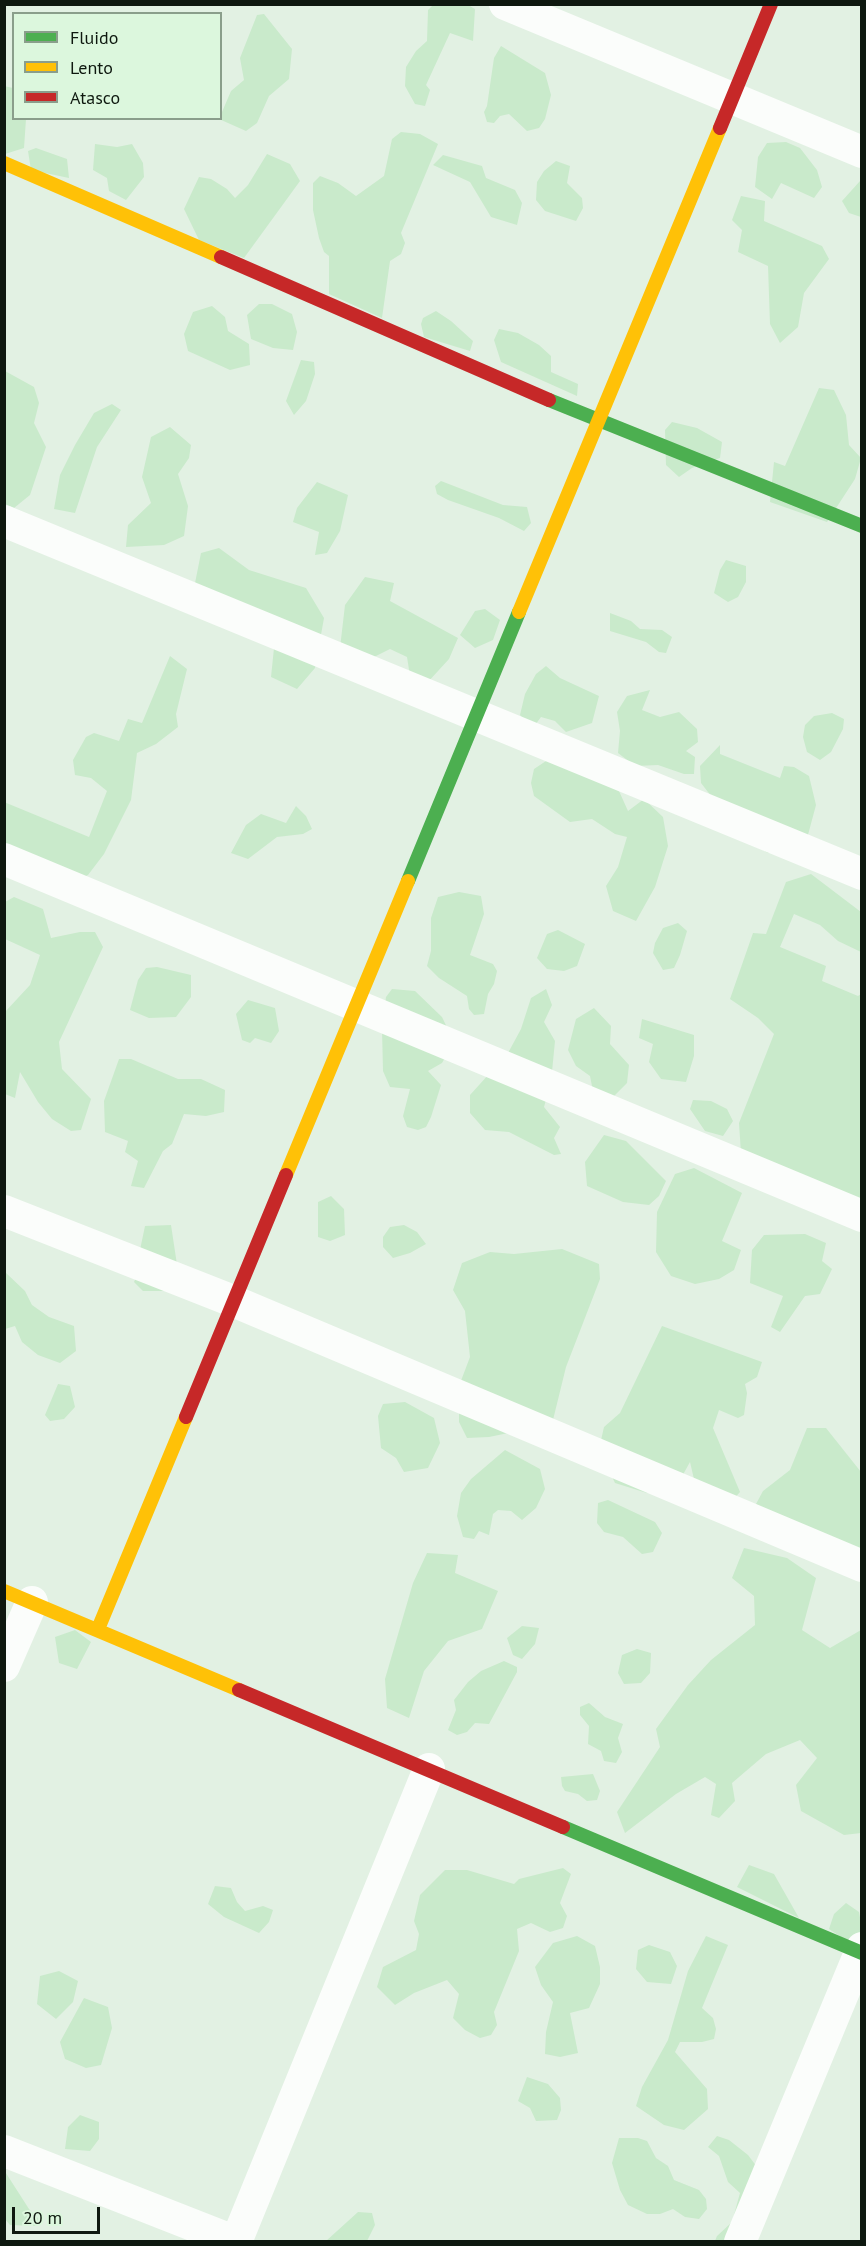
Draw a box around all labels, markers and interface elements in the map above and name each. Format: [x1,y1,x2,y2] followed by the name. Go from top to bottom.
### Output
[12,12,222,120] legend
[70,26,118,49] text: Fluido
[70,56,113,79] text: Lento
[70,86,120,109] text: Atasco
[15,2195,104,2233] scale bar
[23,2206,62,2229] text: 20 m

